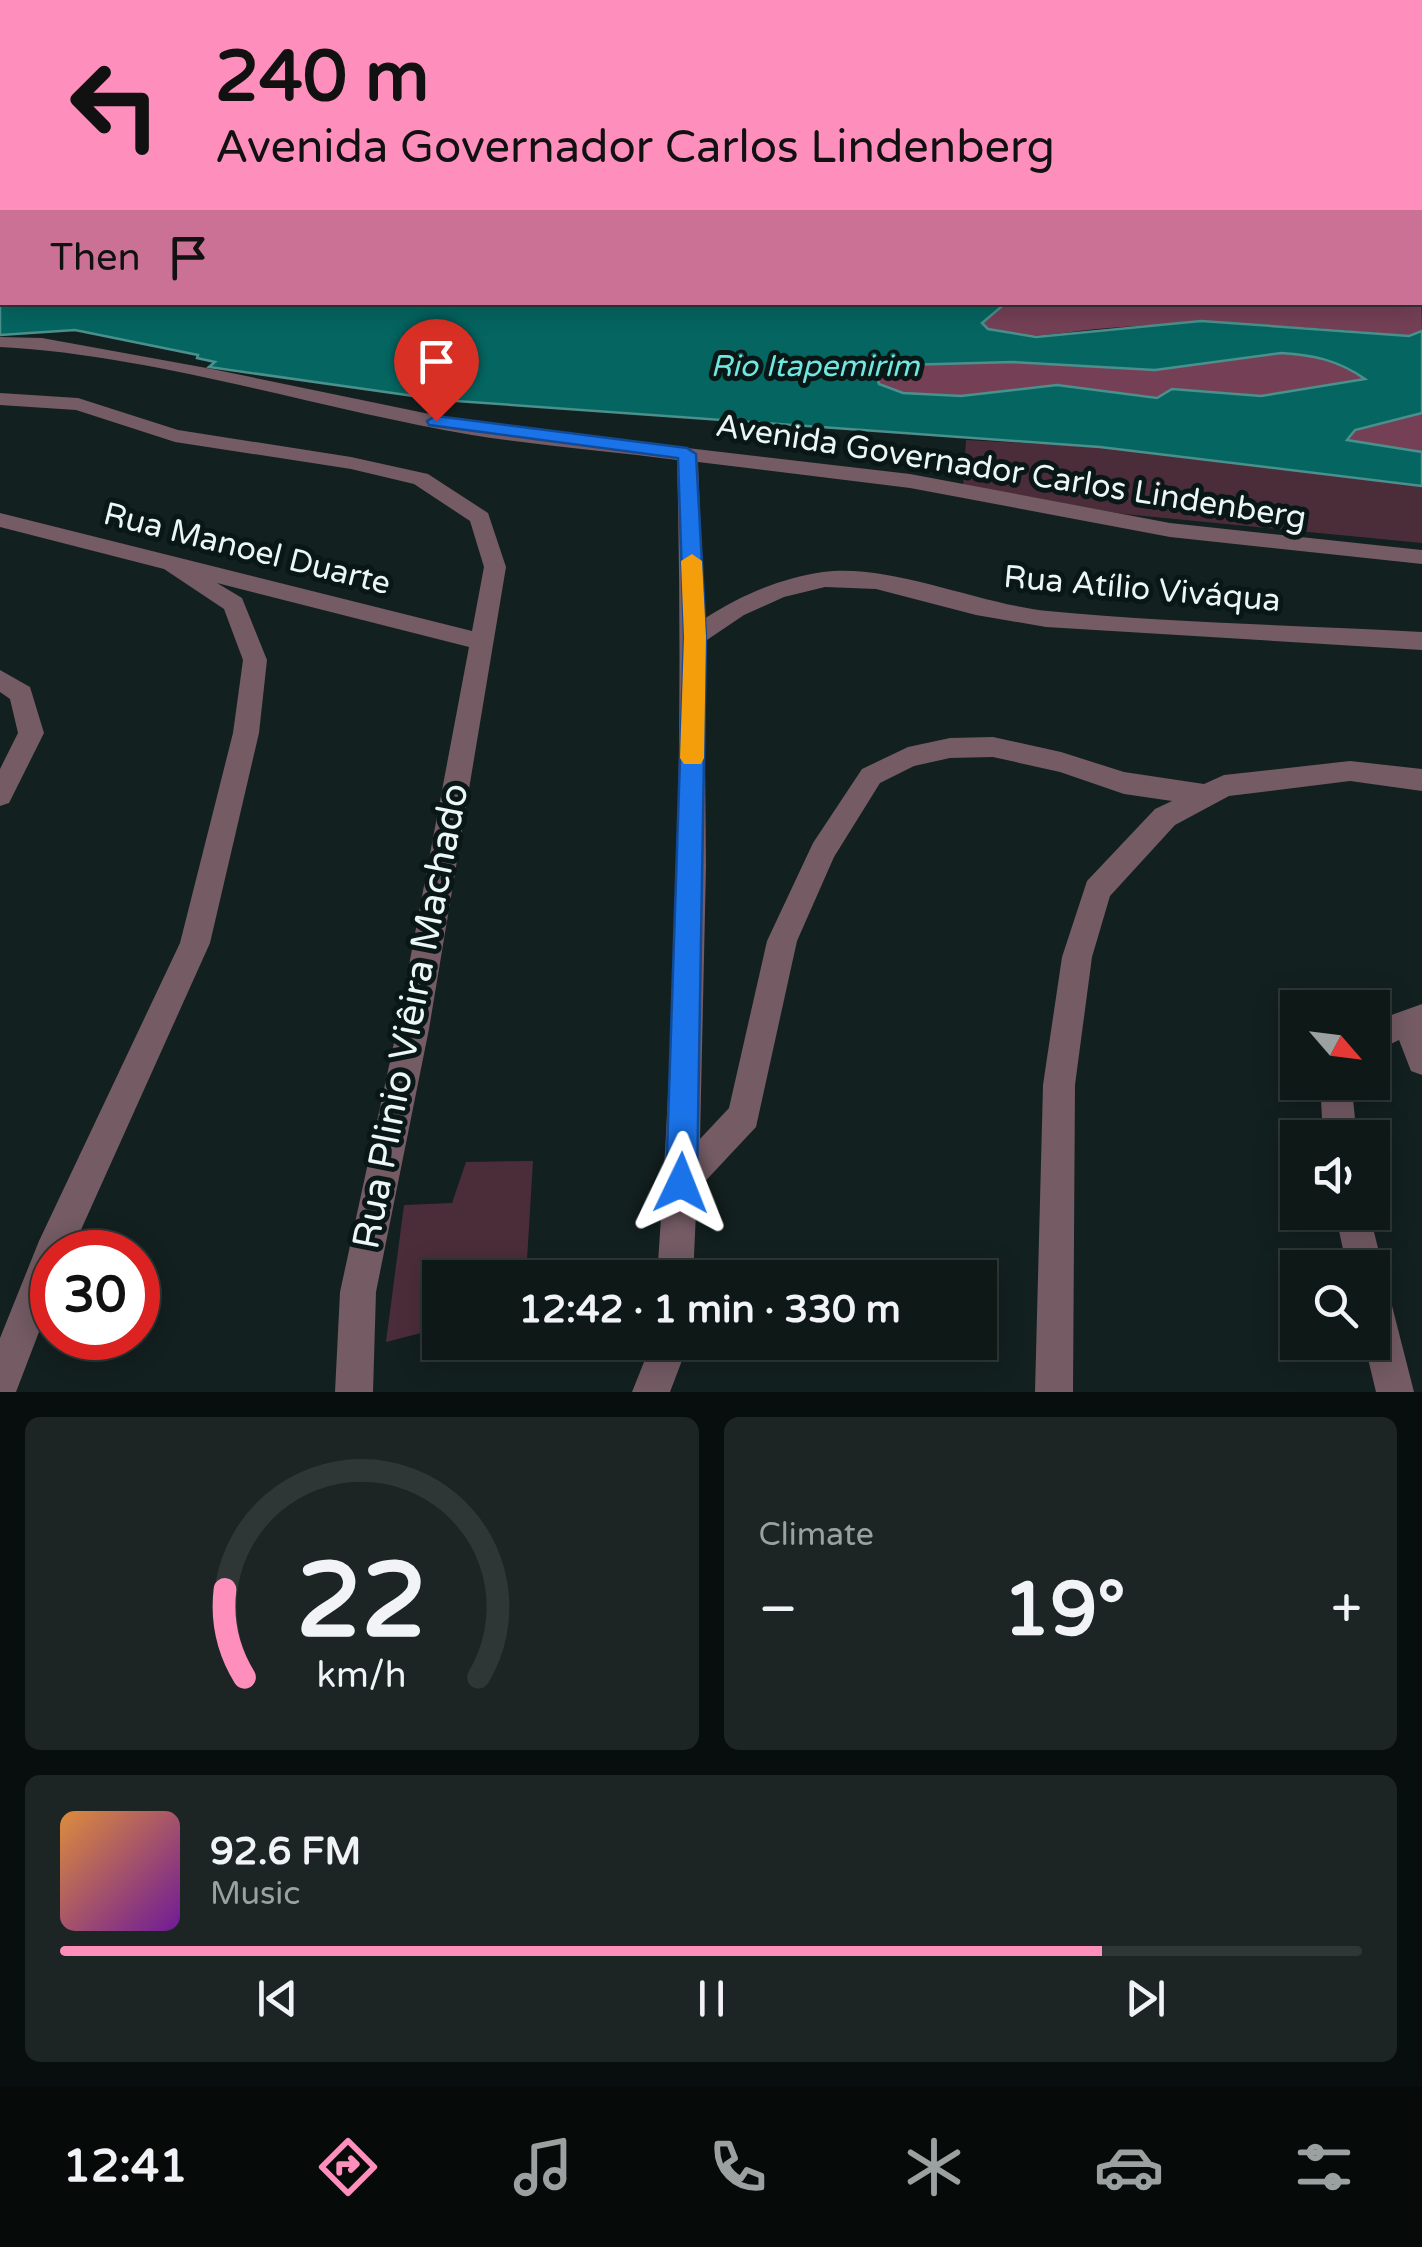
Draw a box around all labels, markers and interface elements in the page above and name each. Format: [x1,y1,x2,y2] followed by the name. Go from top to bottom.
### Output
[215,36,429,120] text: 240 m
[50,40,180,170] icon: left
[215,121,1055,175] text: Avenida Governador Carlos Lindenberg
[161,230,216,285] icon: arrive
[50,235,141,281] text: Then
[394,319,479,422] pin
[409,334,464,389] icon: arrive
[711,348,921,385] water label: Rio Itapemirim
[713,407,1309,537] street label: Avenida Governador Carlos Lindenberg
[100,495,394,603] street label: Rua Manoel Duarte
[1002,558,1282,620] street label: Rua Atílio Viváqua
[343,779,479,1253] street label: Rua Plinio Viêira Machado
[1280,990,1390,1100] north arrow
[1280,990,1390,1360] map controls
[1280,1120,1390,1230] button: sound
[629,1131,733,1235] position arrow
[30,1230,160,1360] speed limit sign: 30
[1280,1250,1390,1360] button: search
[518,1287,901,1333] text: 12:42 · 1 min · 330 m
[759,1516,874,1554] text: Climate
[296,1540,427,1665] text: 22
[1003,1565,1126,1655] text: 19°
[759,1577,798,1643] text: −
[1331,1577,1362,1643] text: +
[317,1654,407,1697] text: km/h
[210,1829,361,1875] text: 92.6 FM
[210,1875,300,1913] text: Music
[250,1971,305,2026] icon: previous
[684,1971,739,2026] icon: pause
[1118,1971,1173,2026] icon: next
[313,2132,383,2202] icon: directions
[508,2132,578,2202] icon: music
[703,2132,773,2202] icon: phone
[899,2132,969,2202] icon: climate
[1094,2132,1164,2202] icon: car
[1289,2132,1359,2202] icon: filters
[63,2140,187,2194] text: 12:41

